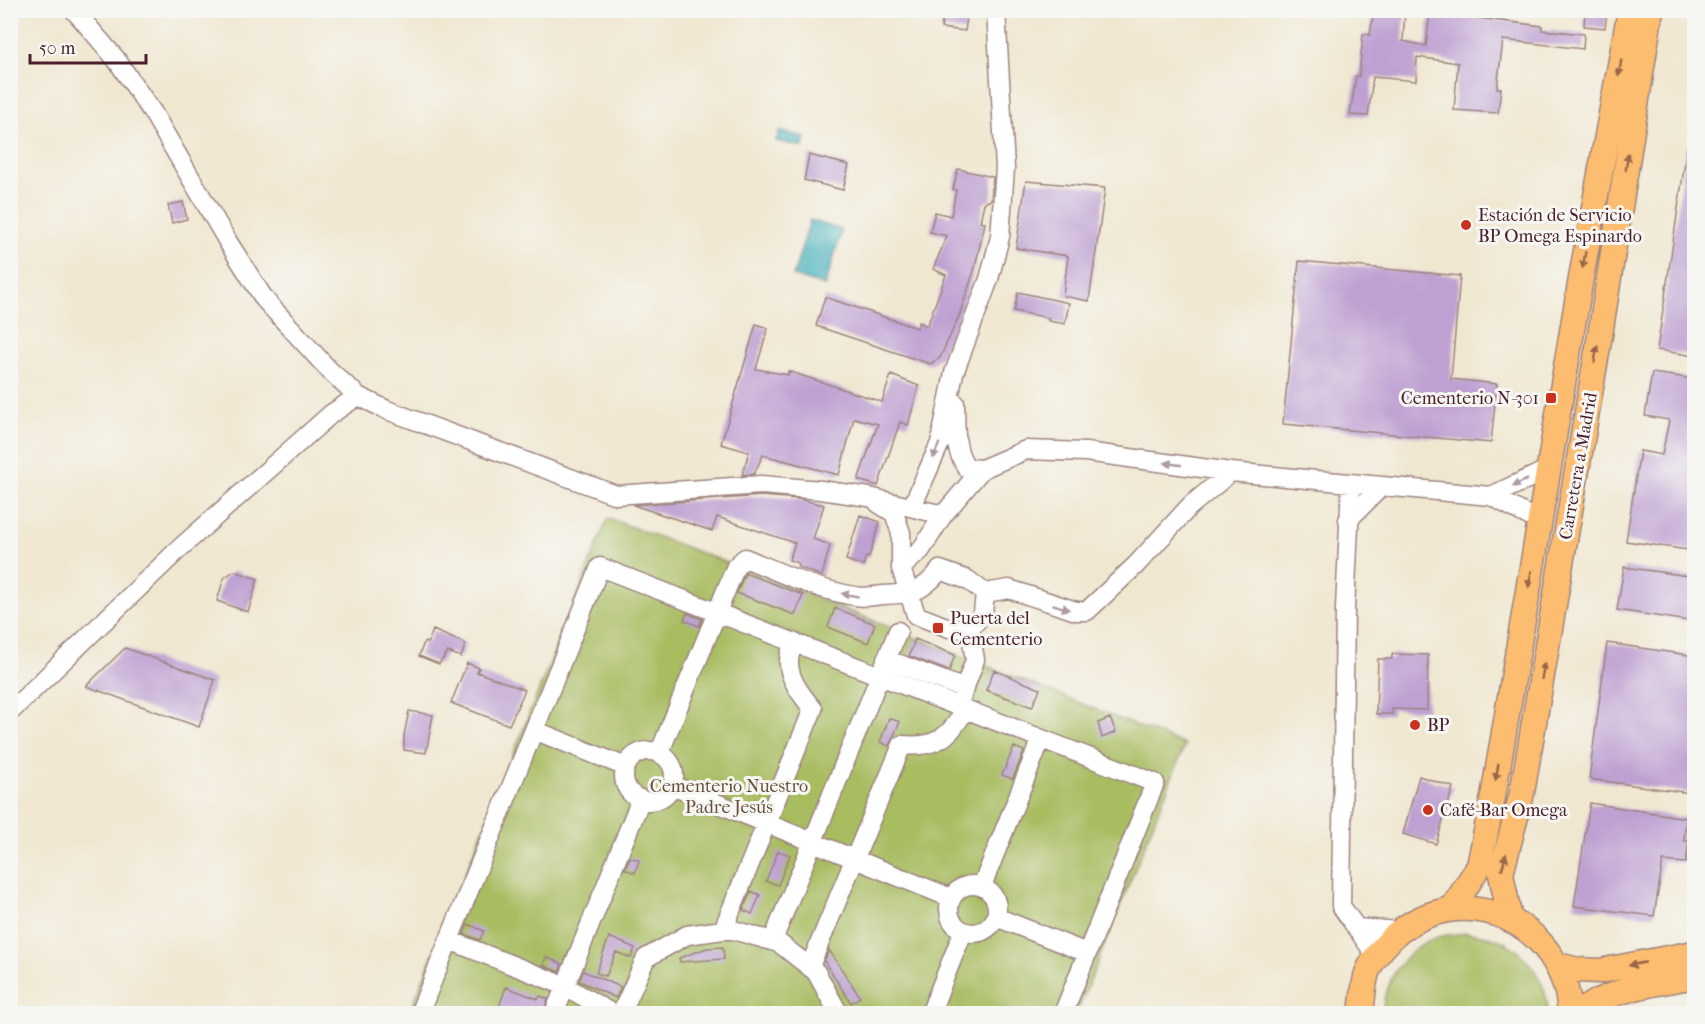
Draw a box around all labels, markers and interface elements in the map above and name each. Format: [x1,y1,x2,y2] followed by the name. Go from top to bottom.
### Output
[30,27,146,65] scale bar
[39,38,76,59] text: 50 m
[1615,59,1624,78] one-way arrow
[1623,152,1632,171] one-way arrow
[1478,205,1642,247] place label: Estación de Servicio BP Omega Espinardo
[1459,218,1473,232] marker: Estación de Servicio BP Omega Espinardo
[1579,251,1588,270] one-way arrow
[1592,344,1601,363] one-way arrow
[1401,388,1539,409] place label: Cementerio N-301
[1544,391,1558,405] marker: Cementerio N-301
[1555,391,1602,541] street label: Carretera a Madrid
[931,442,940,460] one-way arrow
[1164,459,1183,468] one-way arrow
[1511,478,1528,487] one-way arrow
[1525,570,1534,589] one-way arrow
[840,590,859,599] one-way arrow
[1052,602,1070,612] one-way arrow
[950,608,1042,650] place label: Puerta del Cementerio
[931,621,945,635] marker: Puerta del Cementerio
[1539,661,1548,680] one-way arrow
[1427,715,1450,736] place label: BP
[1408,718,1422,732] marker: BP
[1493,762,1502,781] one-way arrow
[650,776,808,818] park label: Cementerio Nuestro Padre Jesús
[1440,800,1568,821] place label: Café-Bar Omega
[1421,803,1435,817] marker: Café-Bar Omega
[1500,852,1510,871] one-way arrow
[1627,960,1646,969] one-way arrow

